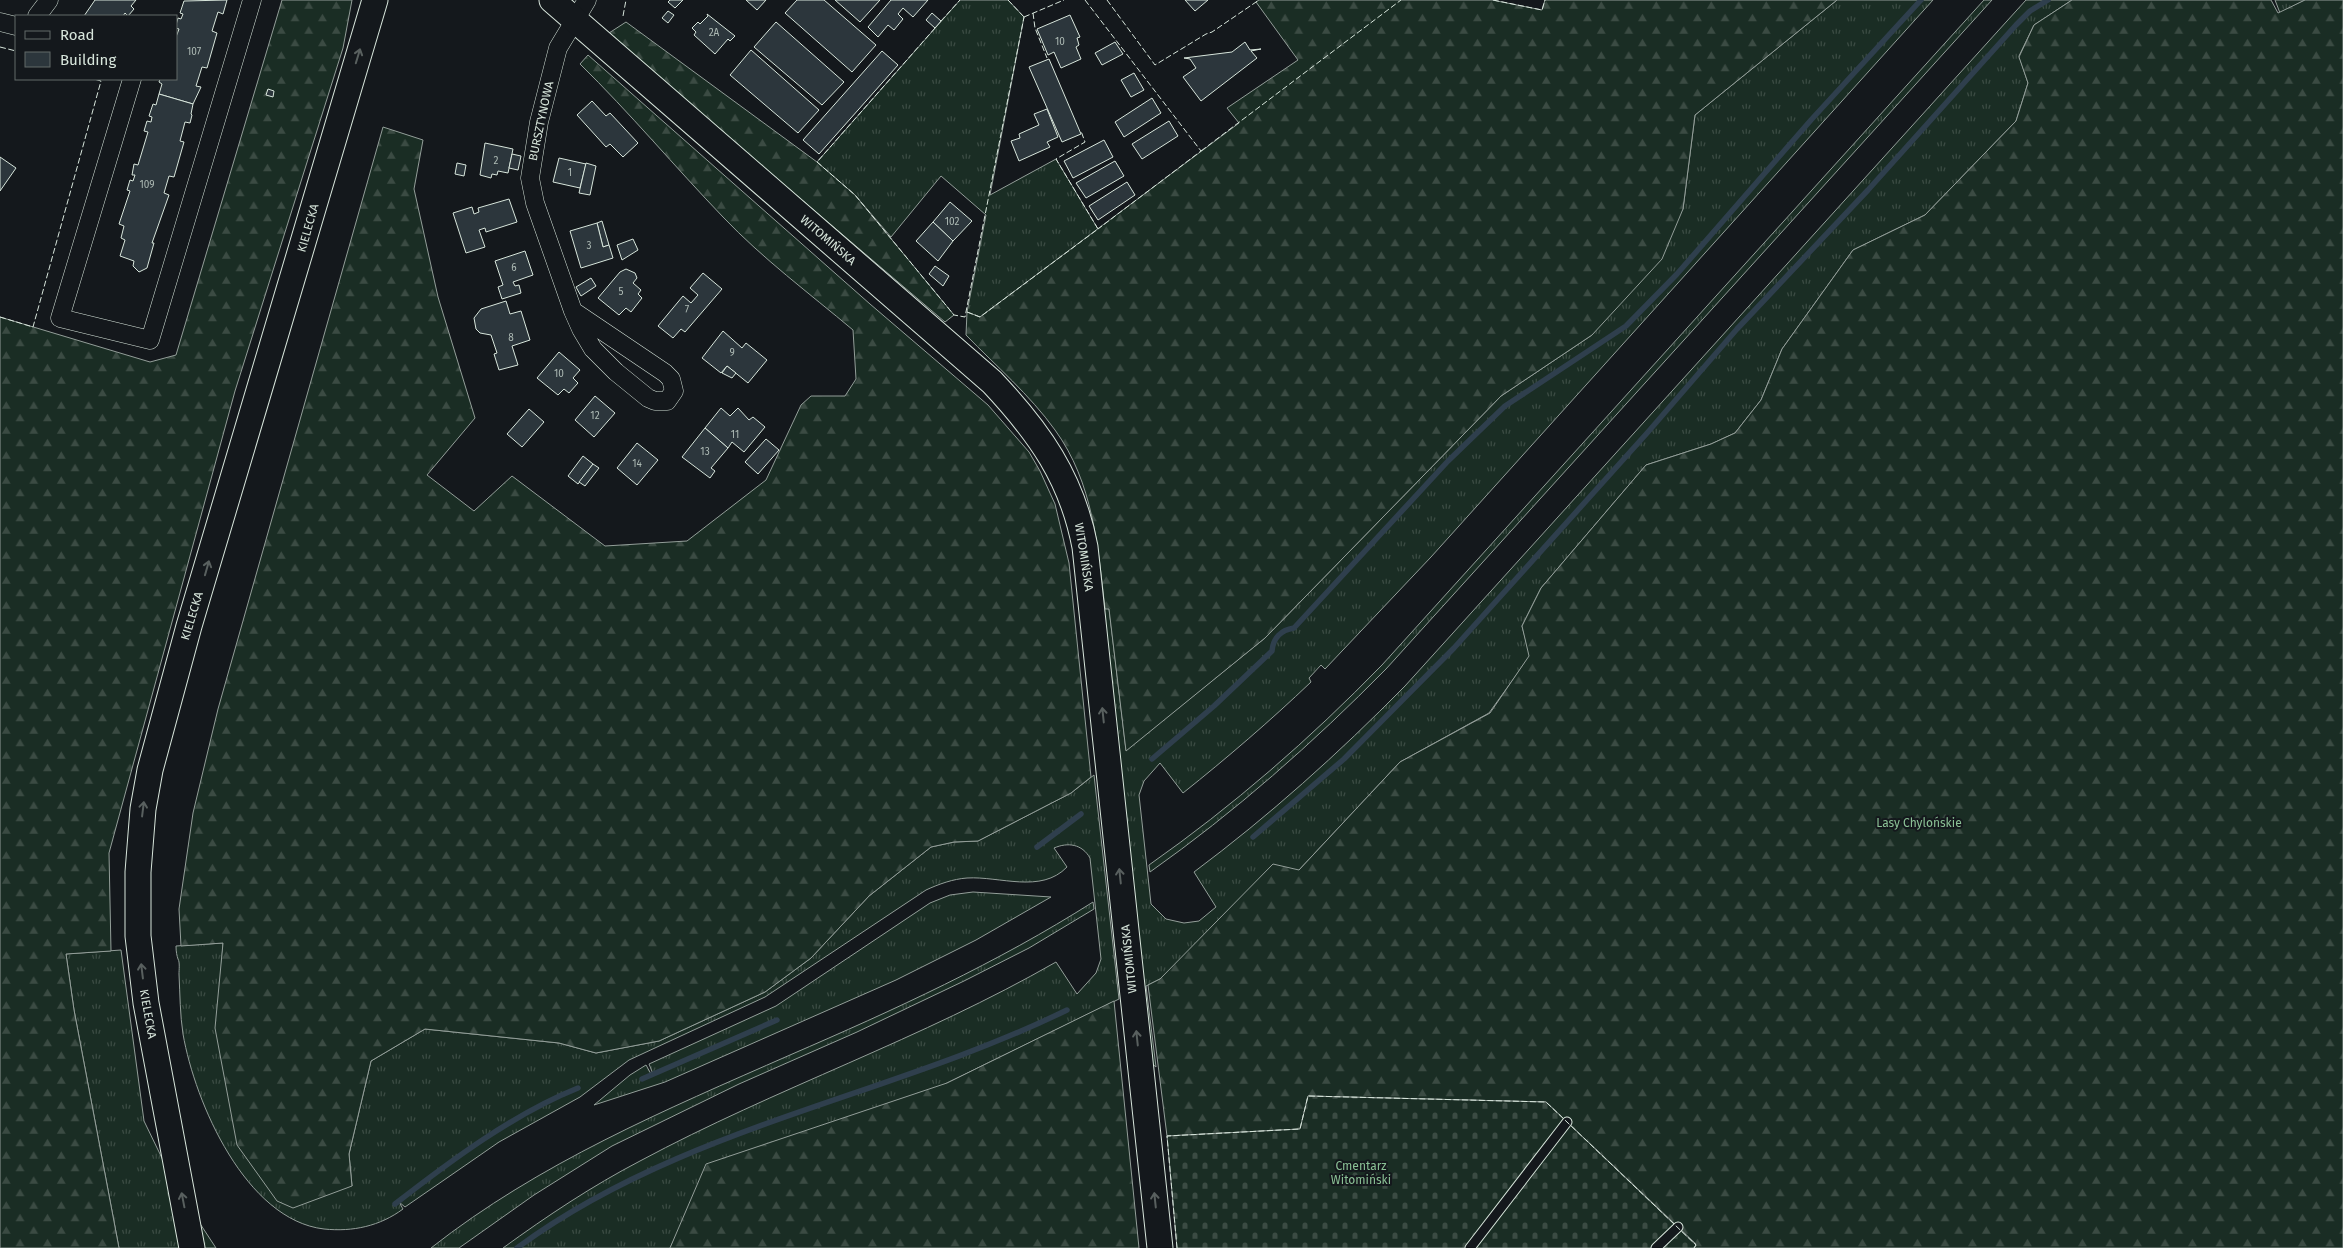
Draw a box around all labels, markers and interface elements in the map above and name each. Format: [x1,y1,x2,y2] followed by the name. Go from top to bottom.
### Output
[15,15,178,80] legend
[60,26,95,44] text: Road
[709,27,720,39] house number: 2A
[1055,36,1065,48] house number: 10
[187,46,202,58] house number: 107
[354,48,364,64] one-way arrow
[60,51,116,69] text: Building
[526,80,556,162] street label: BURSZTYNOWA
[494,155,499,167] house number: 2
[568,167,572,179] house number: 1
[139,179,155,191] house number: 109
[294,202,322,254] street label: KIELECKA
[797,211,859,268] street label: WITOMIŃSKA
[945,216,959,228] house number: 102
[587,240,592,252] house number: 3
[511,262,517,274] house number: 6
[618,286,624,298] house number: 5
[685,304,690,316] house number: 7
[508,332,514,344] house number: 8
[729,347,735,359] house number: 9
[554,368,564,380] house number: 10
[590,410,600,422] house number: 12
[731,429,739,441] house number: 11
[700,446,710,458] house number: 13
[632,458,643,470] house number: 14
[1072,522,1097,592] street label: WITOMIŃSKA
[202,560,212,576] one-way arrow
[178,590,206,642] street label: KIELECKA
[1098,707,1108,723] one-way arrow
[139,802,149,818] one-way arrow
[1876,816,1962,830] park label: Lasy Chylońskie
[1115,869,1125,885] one-way arrow
[1117,924,1140,994] street label: WITOMIŃSKA
[136,964,146,980] one-way arrow
[137,988,159,1040] street label: KIELECKA
[1133,1030,1142,1046] one-way arrow
[1331,1159,1391,1187] park label: Cmentarz Witomiński
[1150,1192,1160,1208] one-way arrow
[178,1193,187,1209] one-way arrow

